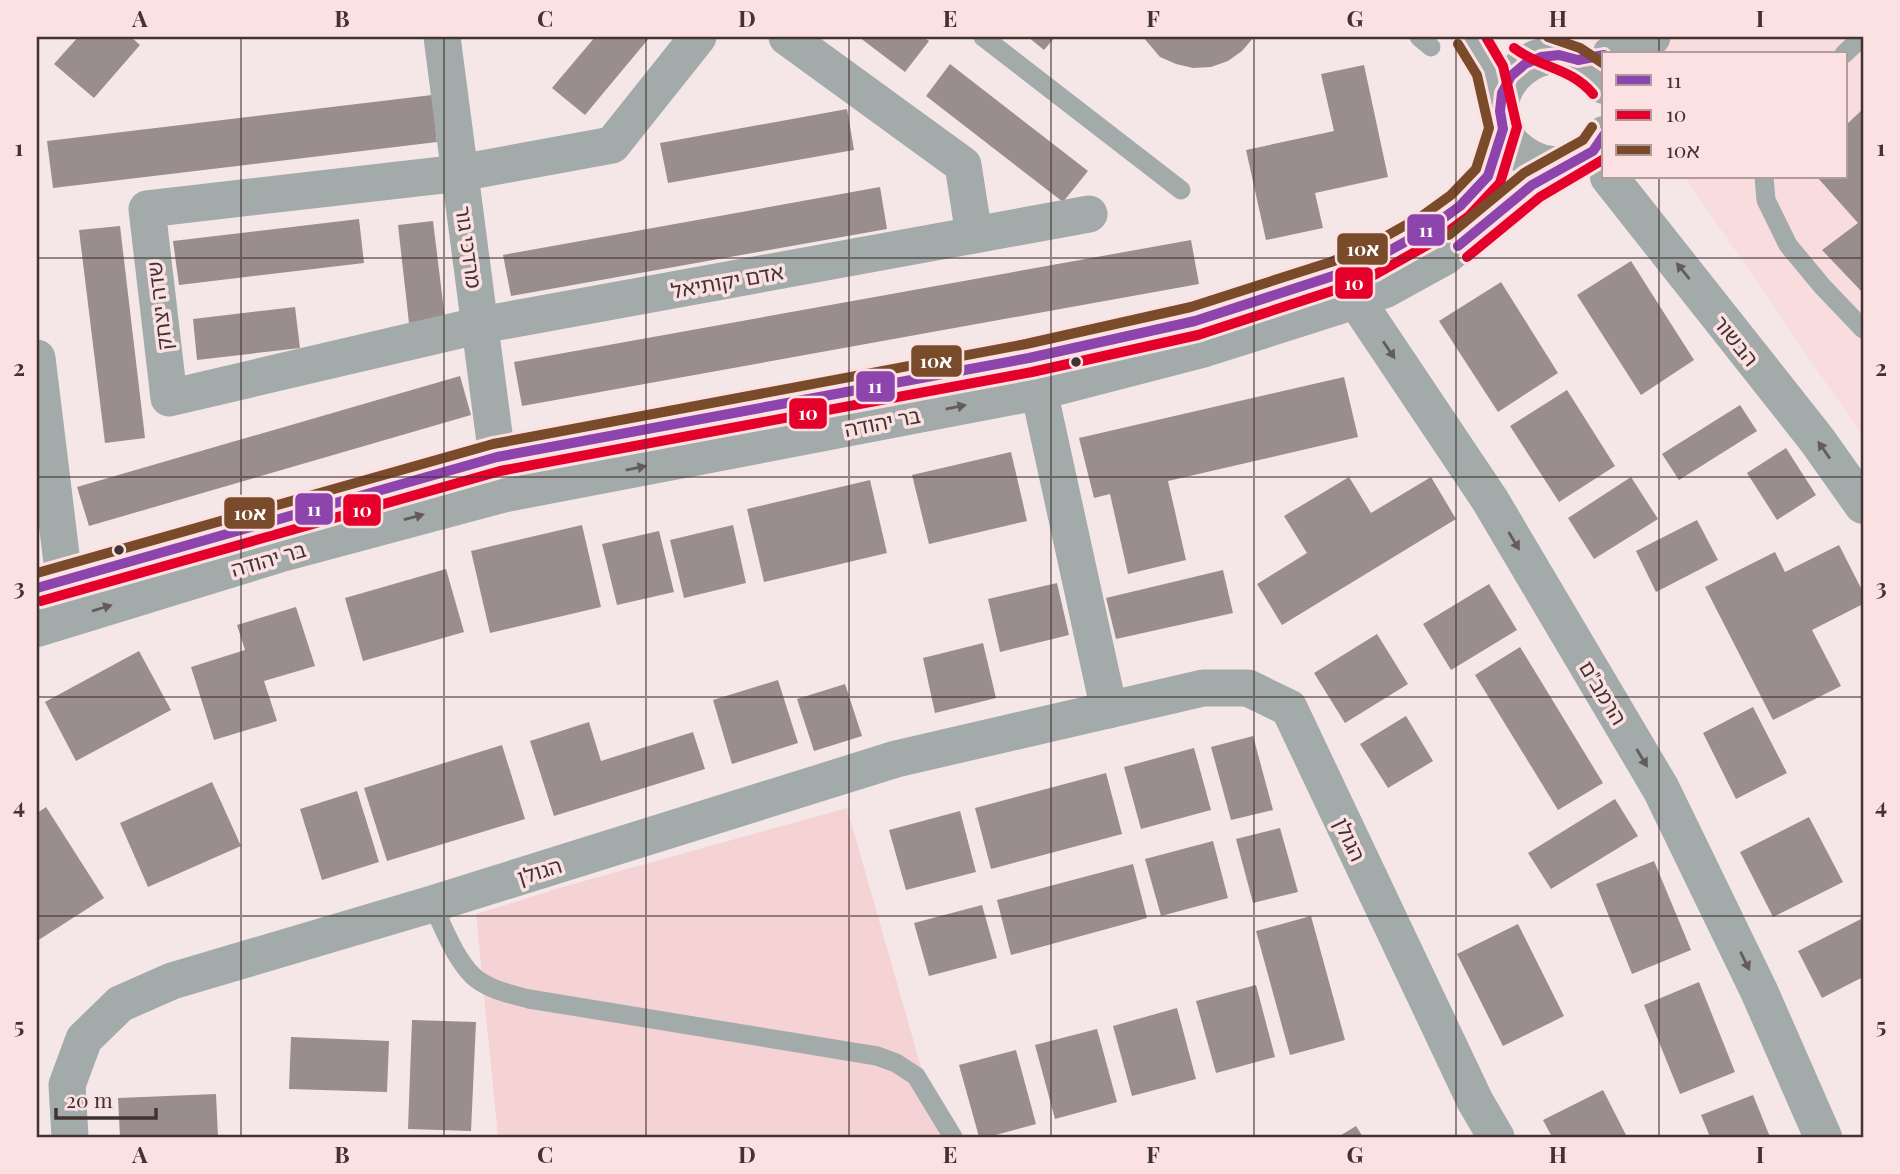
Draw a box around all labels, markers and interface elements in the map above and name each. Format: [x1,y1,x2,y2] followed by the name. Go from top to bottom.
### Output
[131,2,148,33] text: A
[334,2,350,33] text: B
[537,2,553,33] text: C
[738,2,756,33] text: D
[943,2,957,33] text: E
[1146,2,1160,33] text: F
[1347,2,1364,33] text: G
[1549,2,1567,33] text: H
[1756,2,1764,33] text: I
[1602,52,1848,178] legend
[1666,65,1682,93] text: 11
[1666,99,1686,127] text: 10
[15,131,24,162] text: 1
[1877,131,1886,162] text: 1
[1666,135,1700,163] text: 10א
[450,204,490,290] street label: מרדכי גור
[1406,213,1446,247] line badge: 11
[1419,216,1433,242] text: 11
[1336,232,1389,266] line badge: 10א
[1347,235,1379,261] text: 10א
[669,256,785,304] street label: אדם יקותיאל
[139,260,177,352] street label: שדה יצחק
[1675,263,1690,281] one-way arrow
[1334,266,1374,300] line badge: 10
[1344,269,1364,295] text: 10
[1708,309,1766,371] street label: הבשור
[1383,341,1396,360] one-way arrow
[910,344,963,378] line badge: 10א
[920,347,952,373] text: 10א
[13,351,25,382] text: 2
[1875,351,1887,382] text: 2
[1069,355,1083,369] unlabelled marker
[855,370,896,403] line badge: 11
[868,372,882,398] text: 11
[788,397,828,430] line badge: 10
[798,399,818,425] text: 10
[841,400,923,442] street label: בר יהודה
[945,401,967,412] one-way arrow
[1817,441,1831,459] one-way arrow
[625,462,647,473] one-way arrow
[294,492,334,526] line badge: 11
[342,493,382,527] line badge: 10
[307,495,321,521] text: 11
[223,496,276,530] line badge: 10א
[352,496,372,522] text: 10
[234,499,266,525] text: 10א
[404,511,426,522] one-way arrow
[1508,531,1520,550] one-way arrow
[227,534,309,582] street label: בר יהודה
[112,543,126,557] unlabelled marker
[13,570,25,601] text: 3
[1875,570,1887,601] text: 3
[92,602,113,612] one-way arrow
[1574,655,1634,729] street label: הרמב"ם
[1636,748,1649,767] one-way arrow
[13,789,25,820] text: 4
[1875,789,1887,820] text: 4
[1329,813,1373,865] street label: הגולן
[513,850,565,890] street label: הגולן
[1739,951,1750,971] one-way arrow
[14,1009,24,1040] text: 5
[1876,1009,1886,1040] text: 5
[56,1076,156,1120] scale bar
[66,1085,113,1113] text: 20 m
[131,1138,148,1169] text: A
[334,1138,350,1169] text: B
[537,1138,553,1169] text: C
[738,1138,756,1169] text: D
[943,1138,957,1169] text: E
[1146,1138,1160,1169] text: F
[1347,1138,1364,1169] text: G
[1549,1138,1567,1169] text: H
[1756,1138,1764,1169] text: I

